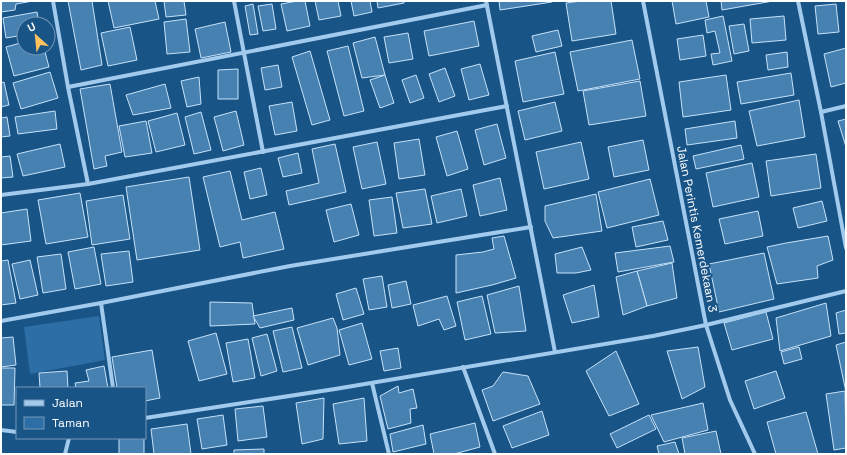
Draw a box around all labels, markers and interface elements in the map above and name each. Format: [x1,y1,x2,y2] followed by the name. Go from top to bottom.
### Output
[16,16,56,56] north arrow
[25,19,38,35] text: U
[673,144,721,314] street label: Jalan Perintis Kemerdekaan 3
[16,387,146,439] legend
[52,395,83,411] text: Jalan
[52,415,89,431] text: Taman

